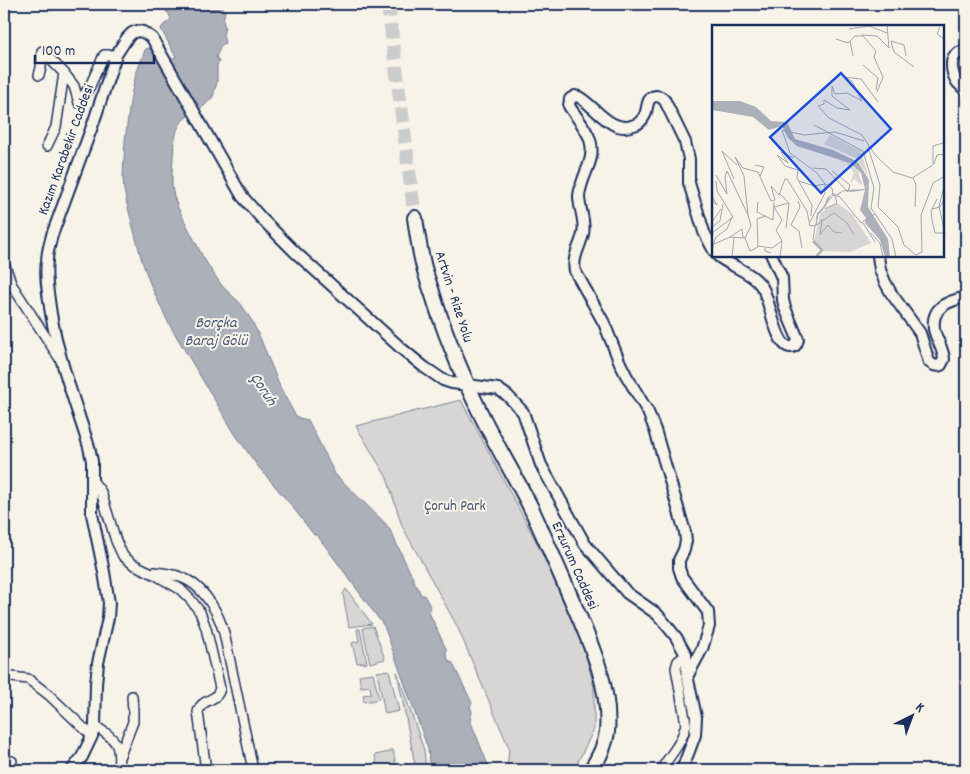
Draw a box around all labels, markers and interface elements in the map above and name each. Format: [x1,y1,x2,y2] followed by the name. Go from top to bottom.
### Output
[712,25,945,258] inset map
[35,32,154,64] scale bar
[42,41,75,63] text: 100 m
[33,81,101,219] street label: Kazım Karabekir Caddesi
[428,248,478,346] street label: Artvin - Rize Yolu
[185,312,248,353] water label: Borçka Baraj Gölü
[244,369,282,411] water label: Çoruh
[424,496,486,518] park label: Çoruh Park
[545,518,603,614] street label: Erzurum Caddesi
[888,692,938,742] north arrow
[910,698,929,718] text: K

